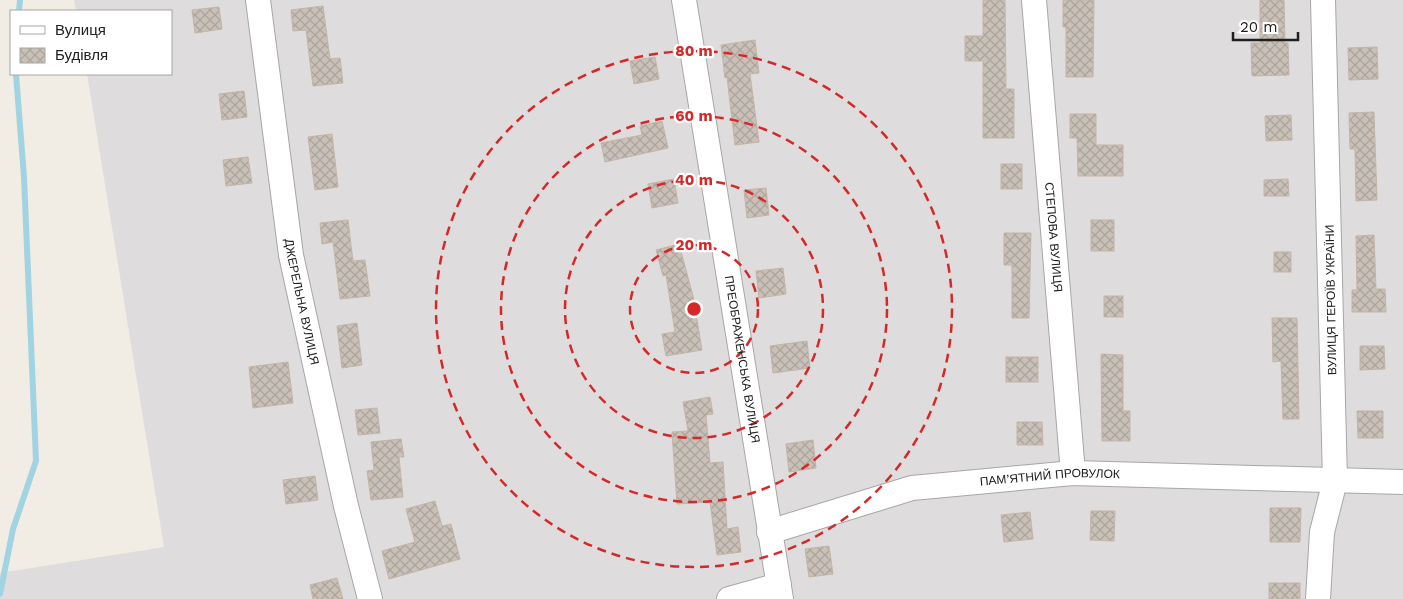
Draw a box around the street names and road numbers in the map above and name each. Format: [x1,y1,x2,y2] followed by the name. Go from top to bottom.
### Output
[1042,182,1065,293] street label: СТЕПОВА ВУЛИЦЯ
[1323,225,1339,375] street label: ВУЛИЦЯ ГЕРОЇВ УКРАЇНИ
[282,238,322,366] street label: ДЖЕРЕЛЬНА ВУЛИЦЯ
[722,275,763,444] street label: ПРЕОБРАЖЕНСЬКА ВУЛИЦЯ
[979,466,1120,489] street label: ПАМ’ЯТНИЙ ПРОВУЛОК

